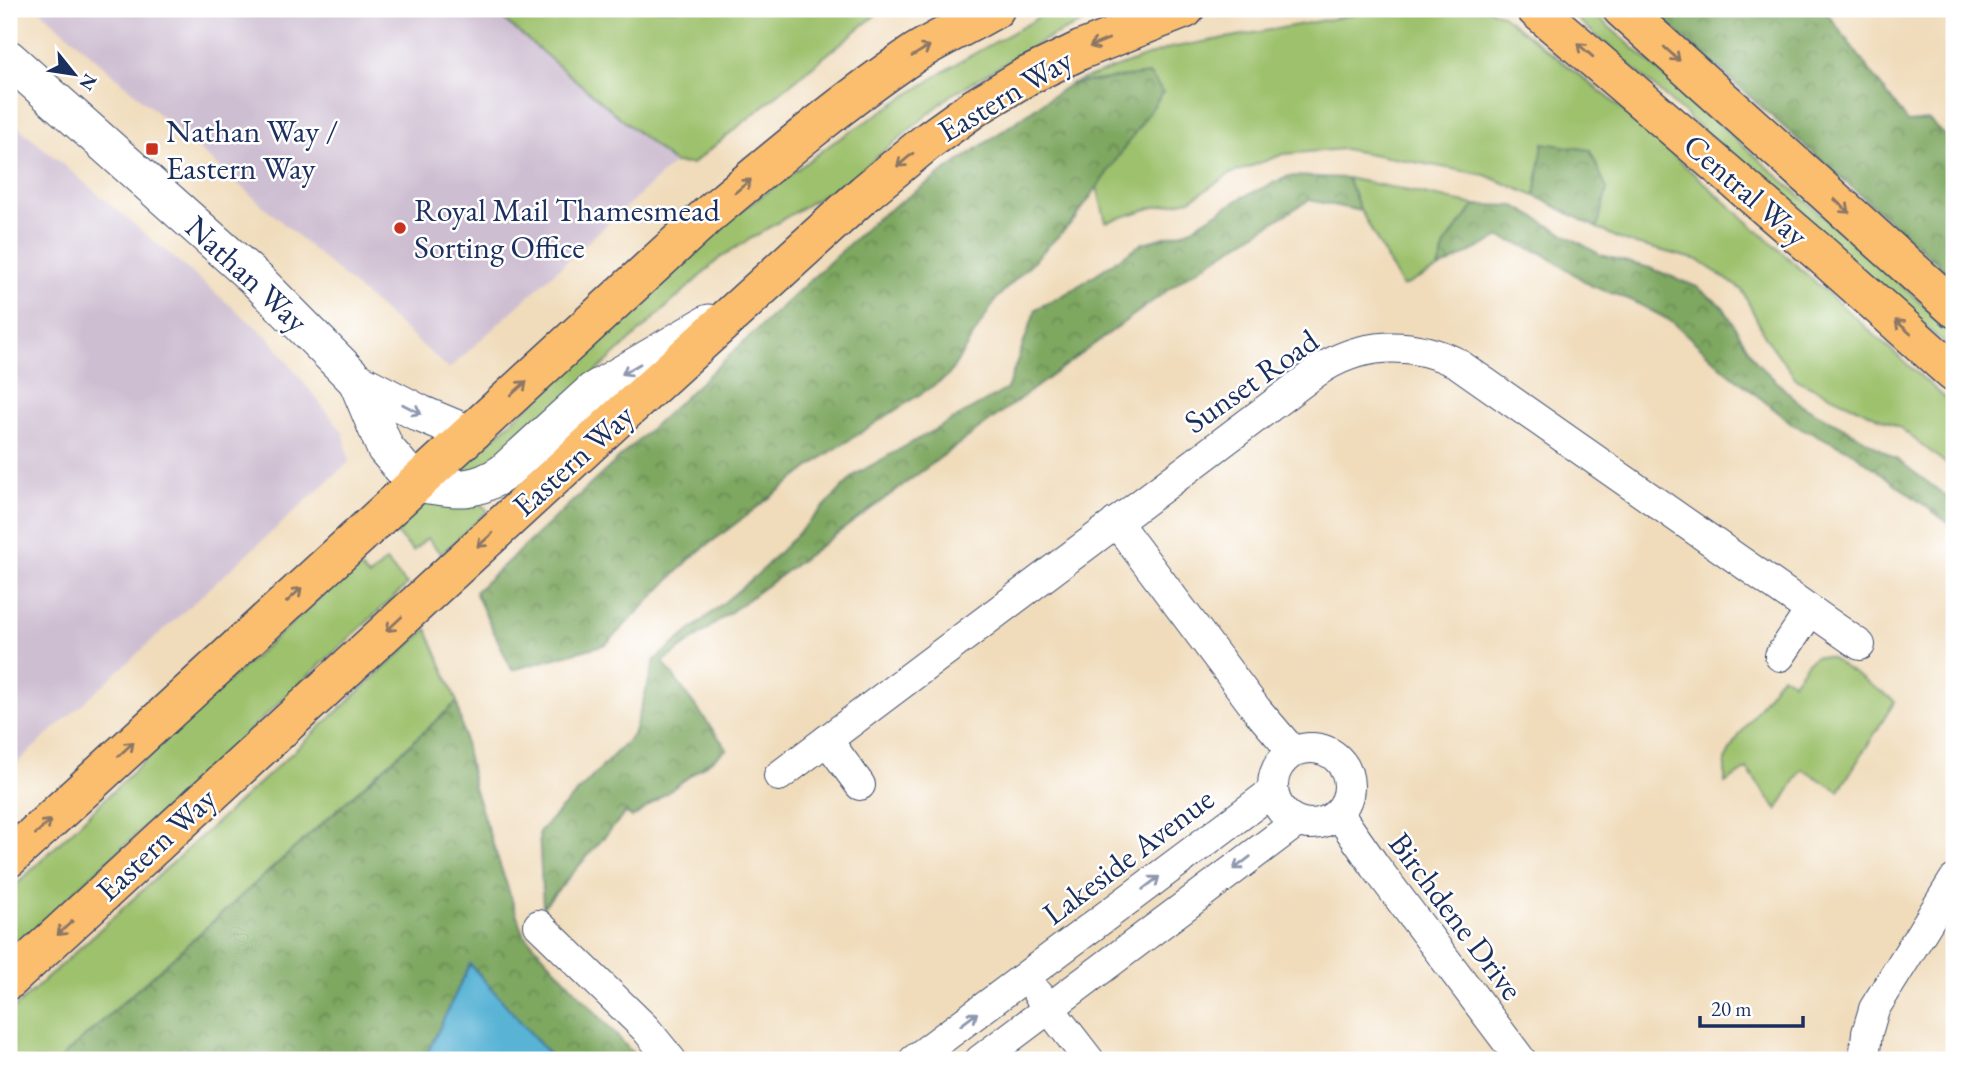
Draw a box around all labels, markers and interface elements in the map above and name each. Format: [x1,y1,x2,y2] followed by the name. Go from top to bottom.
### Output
[1089,37,1110,50] one-way arrow
[38,38,108,108] north arrow
[930,38,1081,151] street label: Eastern Way
[1576,42,1594,58] one-way arrow
[910,44,930,58] one-way arrow
[1663,46,1680,63] one-way arrow
[73,69,103,96] text: N
[166,110,338,189] place label: Nathan Way / Eastern Way
[1675,124,1818,256] street label: Central Way
[144,141,160,157] marker: Nathan Way / Eastern Way
[897,152,915,168] one-way arrow
[733,178,751,194] one-way arrow
[414,189,721,268] place label: Royal Mail Thamesmead Sorting Office
[1832,198,1850,214] one-way arrow
[177,206,318,342] street label: Nathan Way
[392,220,408,236] marker: Royal Mail Thamesmead Sorting Office
[1176,319,1327,443] street label: Sunset Road
[1894,319,1912,335] one-way arrow
[621,363,642,376] one-way arrow
[510,380,528,396] one-way arrow
[503,394,643,526] street label: Eastern Way
[401,403,422,416] one-way arrow
[477,532,494,549] one-way arrow
[285,587,303,603] one-way arrow
[385,616,403,632] one-way arrow
[117,741,134,758] one-way arrow
[87,777,226,910] street label: Eastern Way
[1034,778,1222,934] street label: Lakeside Avenue
[34,818,51,835] one-way arrow
[1379,824,1533,1008] street label: Birchdene Drive
[1234,856,1252,871] one-way arrow
[1141,875,1159,890] one-way arrow
[56,920,74,936] one-way arrow
[1700,985,1804,1029] scale bar
[1711,995,1752,1022] text: 20 m
[959,1012,978,1027] one-way arrow

